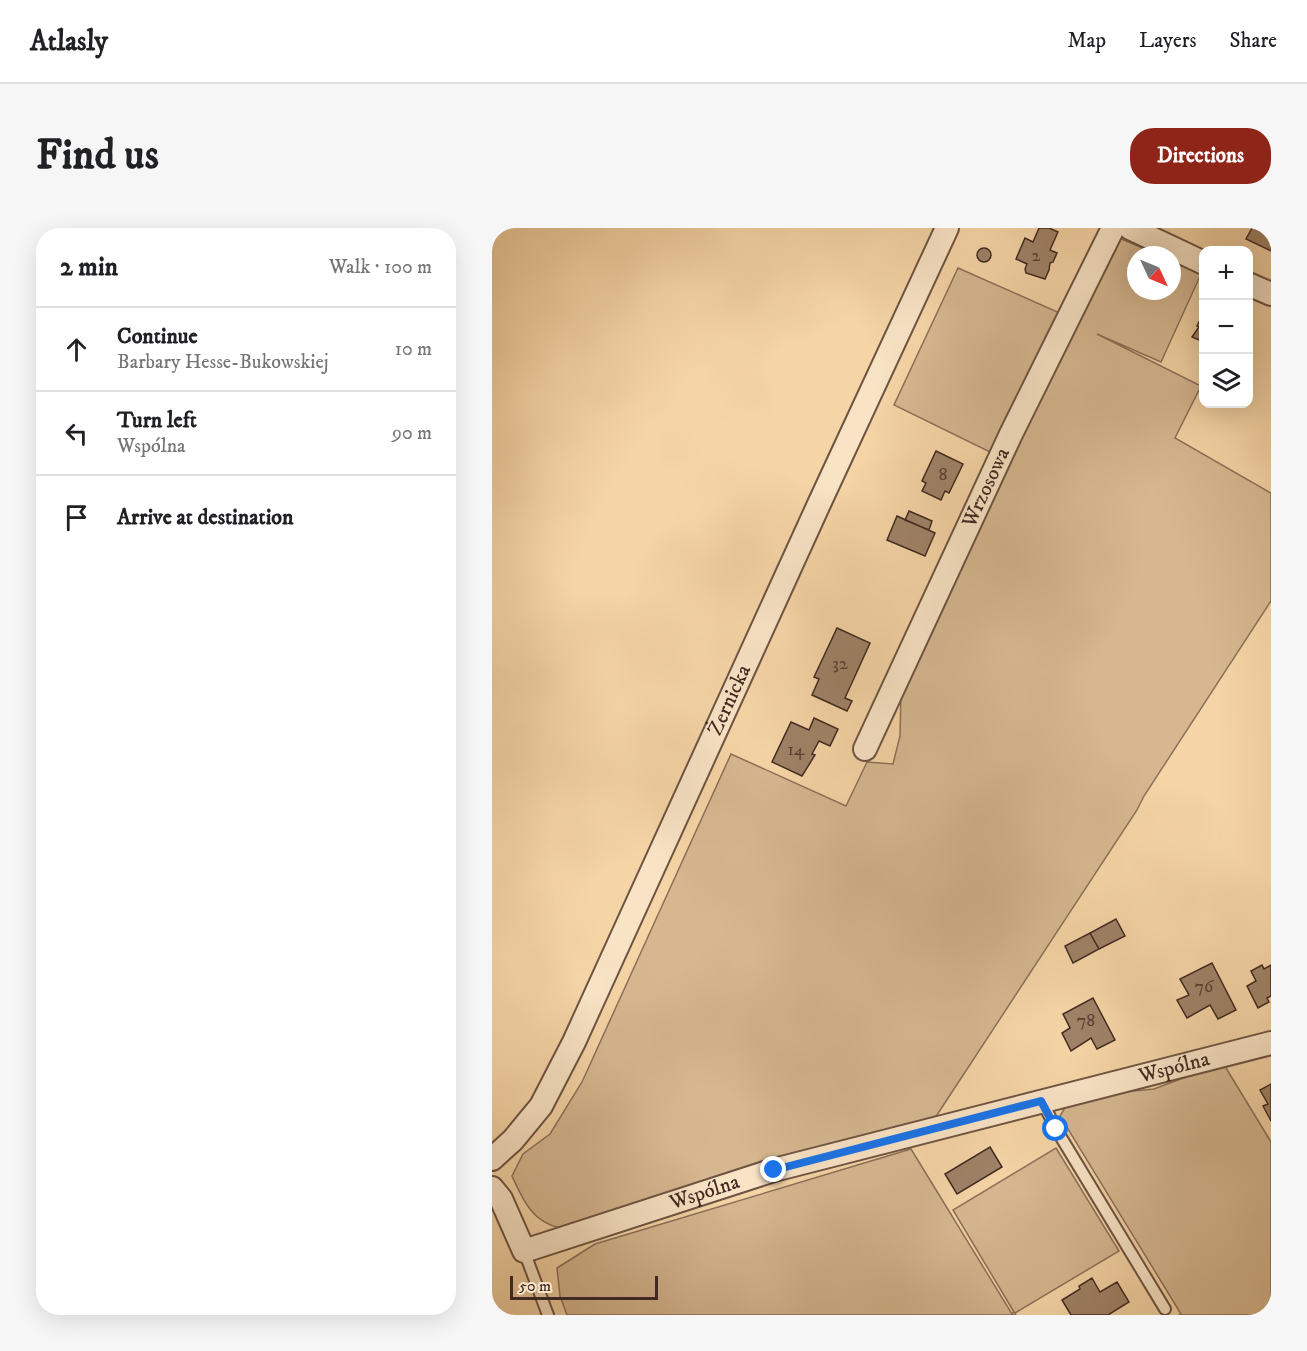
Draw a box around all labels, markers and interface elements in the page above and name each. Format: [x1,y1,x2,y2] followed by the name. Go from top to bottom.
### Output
[30,24,108,59] text: Atlasly
[1067,28,1106,54] text: Map
[1139,28,1197,54] text: Layers
[1230,28,1277,54] text: Share
[1130,128,1271,184] button: Directions
[36,130,159,182] text: Find us
[1032,245,1041,267] house number: 2
[1127,246,1181,300] north arrow
[1199,246,1253,408] map controls
[1199,246,1253,300] button: +
[60,251,118,284] text: 2 min
[329,255,432,280] text: Walk · 100 m
[1199,300,1253,354] button: −
[117,323,198,350] text: Continue
[60,333,93,366] icon: ahead
[395,337,432,362] text: 10 m
[117,350,329,375] text: Barbary Hesse-Bukowskiej
[1199,354,1253,408] button: layers
[117,407,197,434] text: Turn left
[60,417,93,450] icon: left
[392,421,432,446] text: 90 m
[117,434,186,459] text: Wspólna
[956,444,1016,533] street label: Wrzosowa
[938,464,948,486] house number: 8
[60,501,93,534] icon: arrive
[117,504,294,531] text: Arrive at destination
[832,653,848,675] house number: 32
[701,661,757,740] street label: Żernicka
[788,739,805,761] house number: 14
[1195,976,1214,998] house number: 76
[1077,1010,1095,1032] house number: 78
[1135,1046,1212,1089] street label: Wspólna
[1042,1115,1068,1141] route start
[760,1156,786,1182] route end
[665,1169,743,1216] street label: Wspólna
[510,1273,658,1300] scale bar
[519,1276,551,1296] text: 50 m

